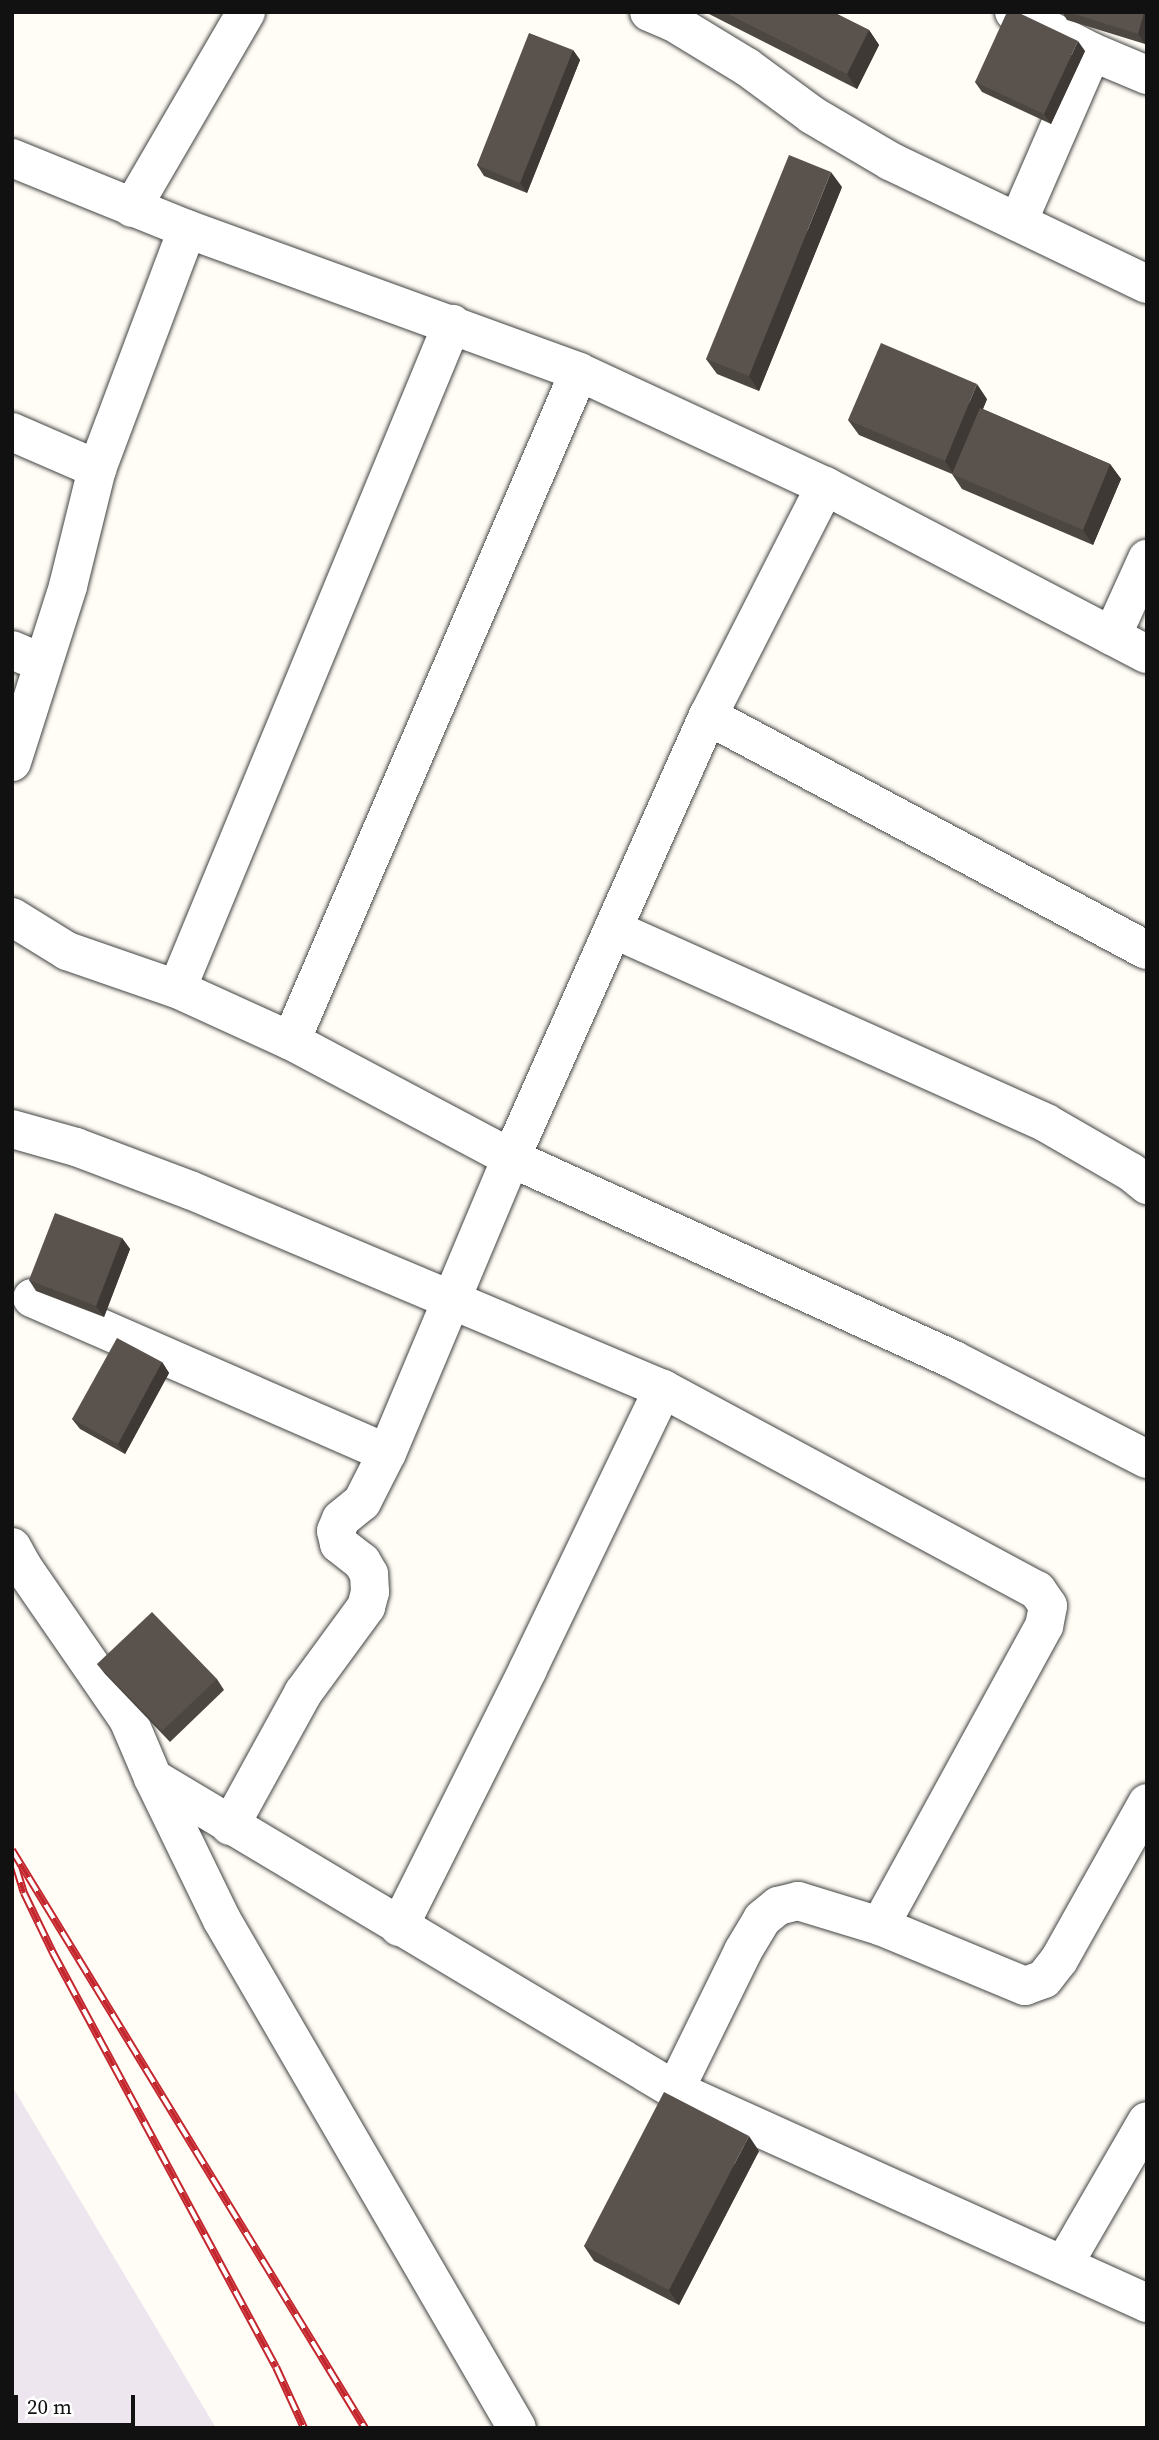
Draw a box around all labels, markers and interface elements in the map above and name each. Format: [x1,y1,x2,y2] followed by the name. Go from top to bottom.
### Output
[18,2380,138,2424] scale bar
[27,2392,72,2421] text: 20 m

